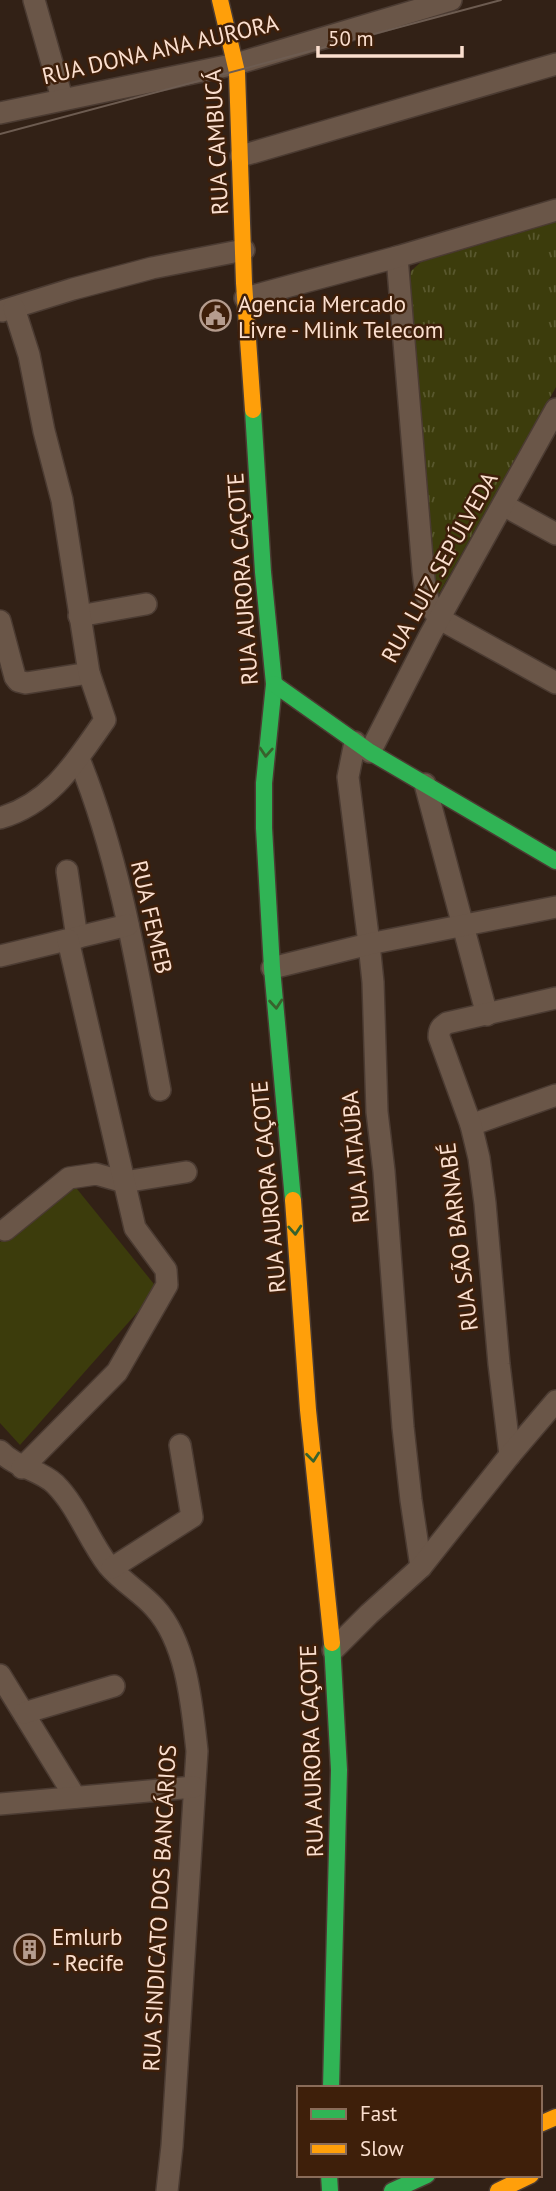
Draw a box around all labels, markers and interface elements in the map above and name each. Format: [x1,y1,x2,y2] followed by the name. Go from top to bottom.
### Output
[39,8,282,90] street label: RUA DONA ANA AURORA
[318,14,462,58] scale bar
[328,25,374,52] text: 50 m
[198,68,234,216] street label: RUA CAMBUCÁ
[238,289,443,344] place label: Agencia Mercado Livre - Mlink Telecom
[198,299,232,333] public building icon: Agencia Mercado Livre - Mlink Telecom
[374,466,504,668] street label: RUA LUIZ SEPÚLVEDA
[220,472,264,686] street label: RUA AURORA CAÇOTE
[259,747,274,758] one-way arrow
[125,857,179,977] street label: RUA FEMEB
[268,998,283,1009] one-way arrow
[244,1080,292,1294] street label: RUA AURORA CAÇOTE
[335,1089,375,1224] street label: RUA JATAÚBA
[432,1141,484,1333] street label: RUA SÃO BARNABÉ
[287,1225,302,1236] one-way arrow
[305,1452,320,1463] one-way arrow
[293,1644,329,1858] street label: RUA AURORA CAÇOTE
[136,1744,182,2072] street label: RUA SINDICATO DOS BANCÁRIOS
[52,1922,124,1977] place label: Emlurb - Recife
[12,1932,46,1966] building icon: Emlurb - Recife
[297,2086,542,2177] legend
[360,2100,397,2127] text: Fast
[360,2135,404,2162] text: Slow

